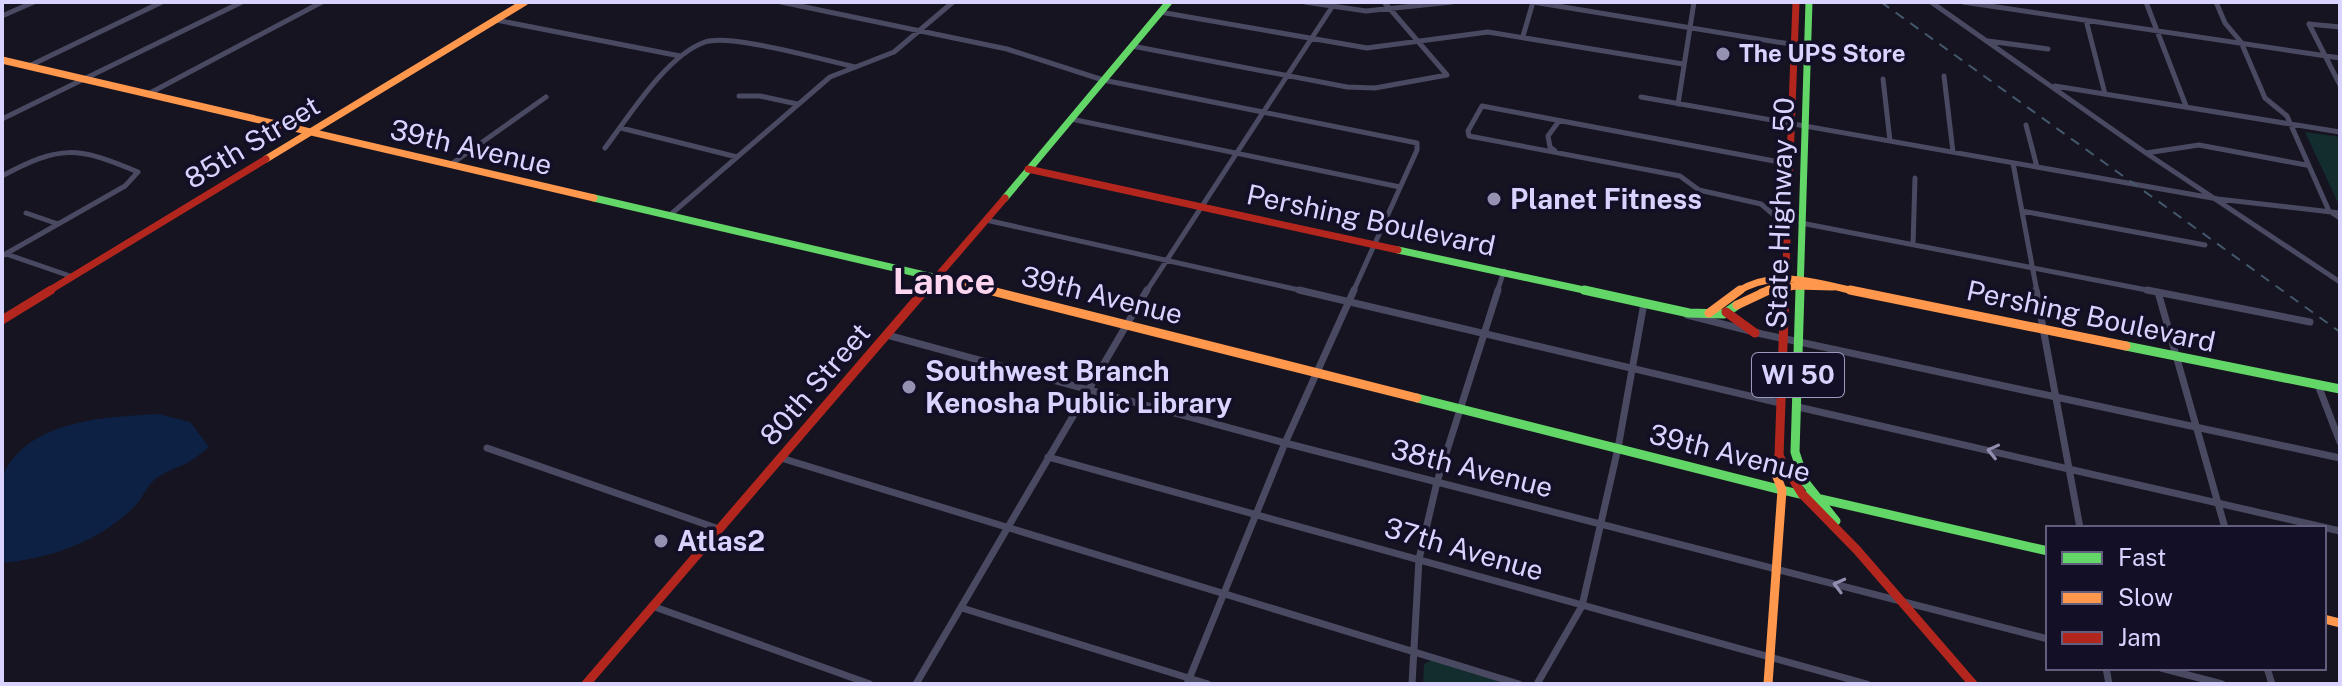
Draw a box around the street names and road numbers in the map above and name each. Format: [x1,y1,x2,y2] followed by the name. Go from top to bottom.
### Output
[178,88,325,195] street label: 85th Street
[1759,97,1800,329] street label: State Highway 50
[387,112,555,181] street label: 39th Avenue
[1244,177,1498,262] street label: Pershing Boulevard
[1018,259,1186,330] street label: 39th Avenue
[1964,273,2218,358] street label: Pershing Boulevard
[753,316,877,451] street label: 80th Street
[1752,353,1844,397] road number: WI 50
[1646,417,1814,488] street label: 39th Avenue
[1388,431,1556,504] street label: 38th Avenue
[1381,510,1547,587] street label: 37th Avenue

